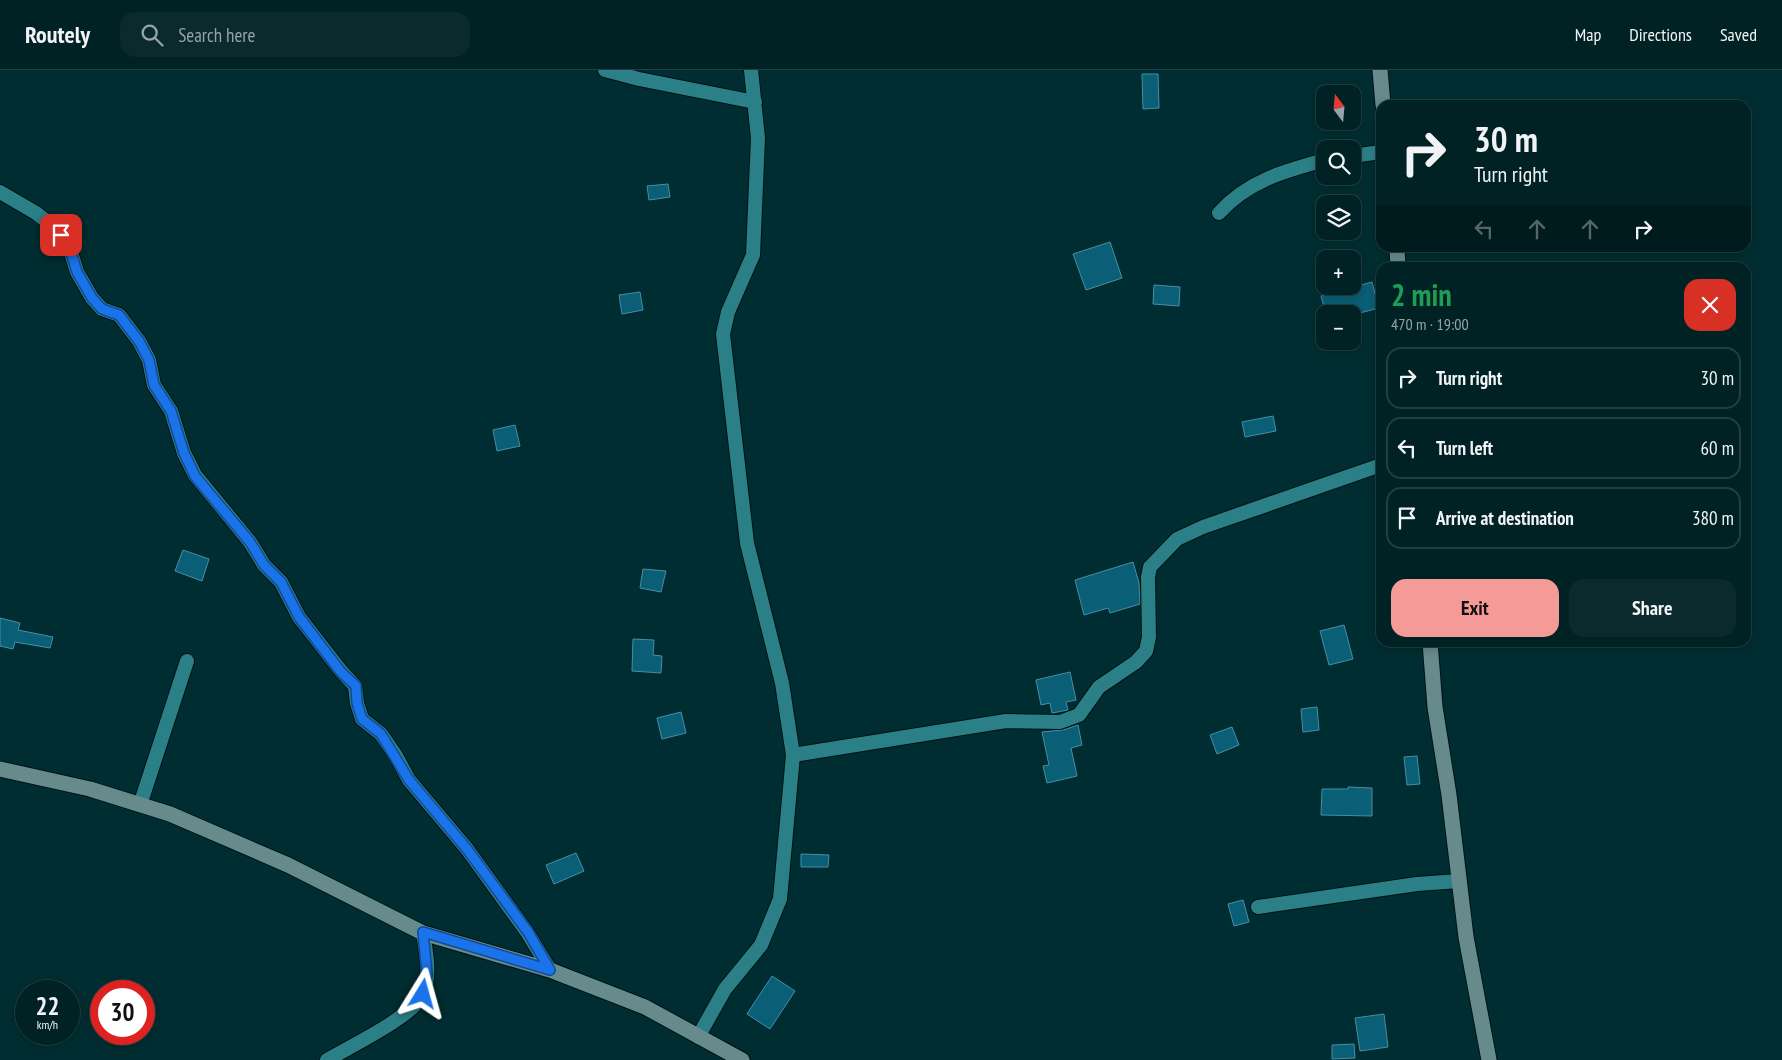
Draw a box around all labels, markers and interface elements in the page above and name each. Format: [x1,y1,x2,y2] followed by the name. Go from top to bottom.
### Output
[120,12,470,57] search box
[25,19,90,50] text: Routely
[138,21,166,49] icon: search
[178,23,255,47] text: Search here
[1575,23,1601,46] text: Map
[1629,23,1692,46] text: Directions
[1720,23,1757,46] text: Saved
[1316,85,1361,130] north arrow
[1316,85,1361,350] map controls
[1474,116,1538,162] text: 30 m
[1391,120,1456,185] icon: right
[1316,140,1361,185] button: search
[1474,160,1548,188] text: Turn right
[1316,195,1361,240] button: layers
[40,214,82,256] pin
[1470,215,1498,243] icon: left
[1523,215,1551,243] icon: ahead
[1576,215,1604,243] icon: ahead
[1629,215,1657,243] icon: right
[47,221,75,249] icon: arrive
[1316,250,1361,295] button: +
[1391,275,1452,314] text: 2 min
[1684,279,1736,331] button: close
[1316,305,1361,350] button: −
[1391,314,1469,334] text: 470 m · 19:00
[1393,364,1421,392] icon: right
[1436,366,1502,390] text: Turn right
[1701,366,1734,390] text: 30 m
[1393,434,1421,462] icon: left
[1436,436,1493,460] text: Turn left
[1701,436,1734,460] text: 60 m
[1393,504,1421,532] icon: arrive
[1436,506,1574,530] text: Arrive at destination
[1692,506,1734,530] text: 380 m
[1391,579,1559,637] button: Exit
[1569,579,1736,637] button: Share
[396,967,448,1019] position arrow
[90,980,155,1045] speed limit sign: 30
[36,990,59,1022] text: 22
[37,1017,58,1032] text: km/h

